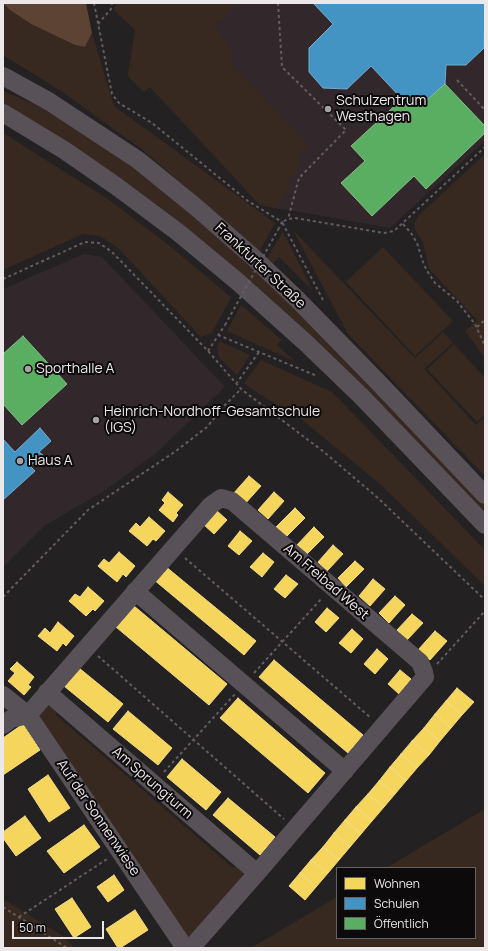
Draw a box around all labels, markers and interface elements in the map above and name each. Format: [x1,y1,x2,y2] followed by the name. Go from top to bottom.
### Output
[336,93,426,126] place label: Schulzentrum Westhagen
[323,104,333,114] marker: Schulzentrum Westhagen
[211,220,309,312] street label: Frankfurter Straße
[36,361,114,377] place label: Sporthalle A
[23,364,33,374] marker: Sporthalle A
[104,404,320,436] place label: Heinrich-Nordhoff-Gesamtschule (IGS)
[91,415,101,425] marker: Heinrich-Nordhoff-Gesamtschule (IGS)
[28,453,73,469] place label: Haus A
[15,456,25,466] marker: Haus A
[280,540,372,624] street label: Am Freibad West
[108,743,196,823] street label: Am Sprungturm
[53,757,143,879] street label: Auf der Sonnenwiese
[336,867,476,939] legend
[374,875,420,892] text: Wohnen
[374,895,419,912] text: Schulen
[14,913,106,939] scale bar
[374,915,429,932] text: Öffentlich
[19,919,46,936] text: 50 m

